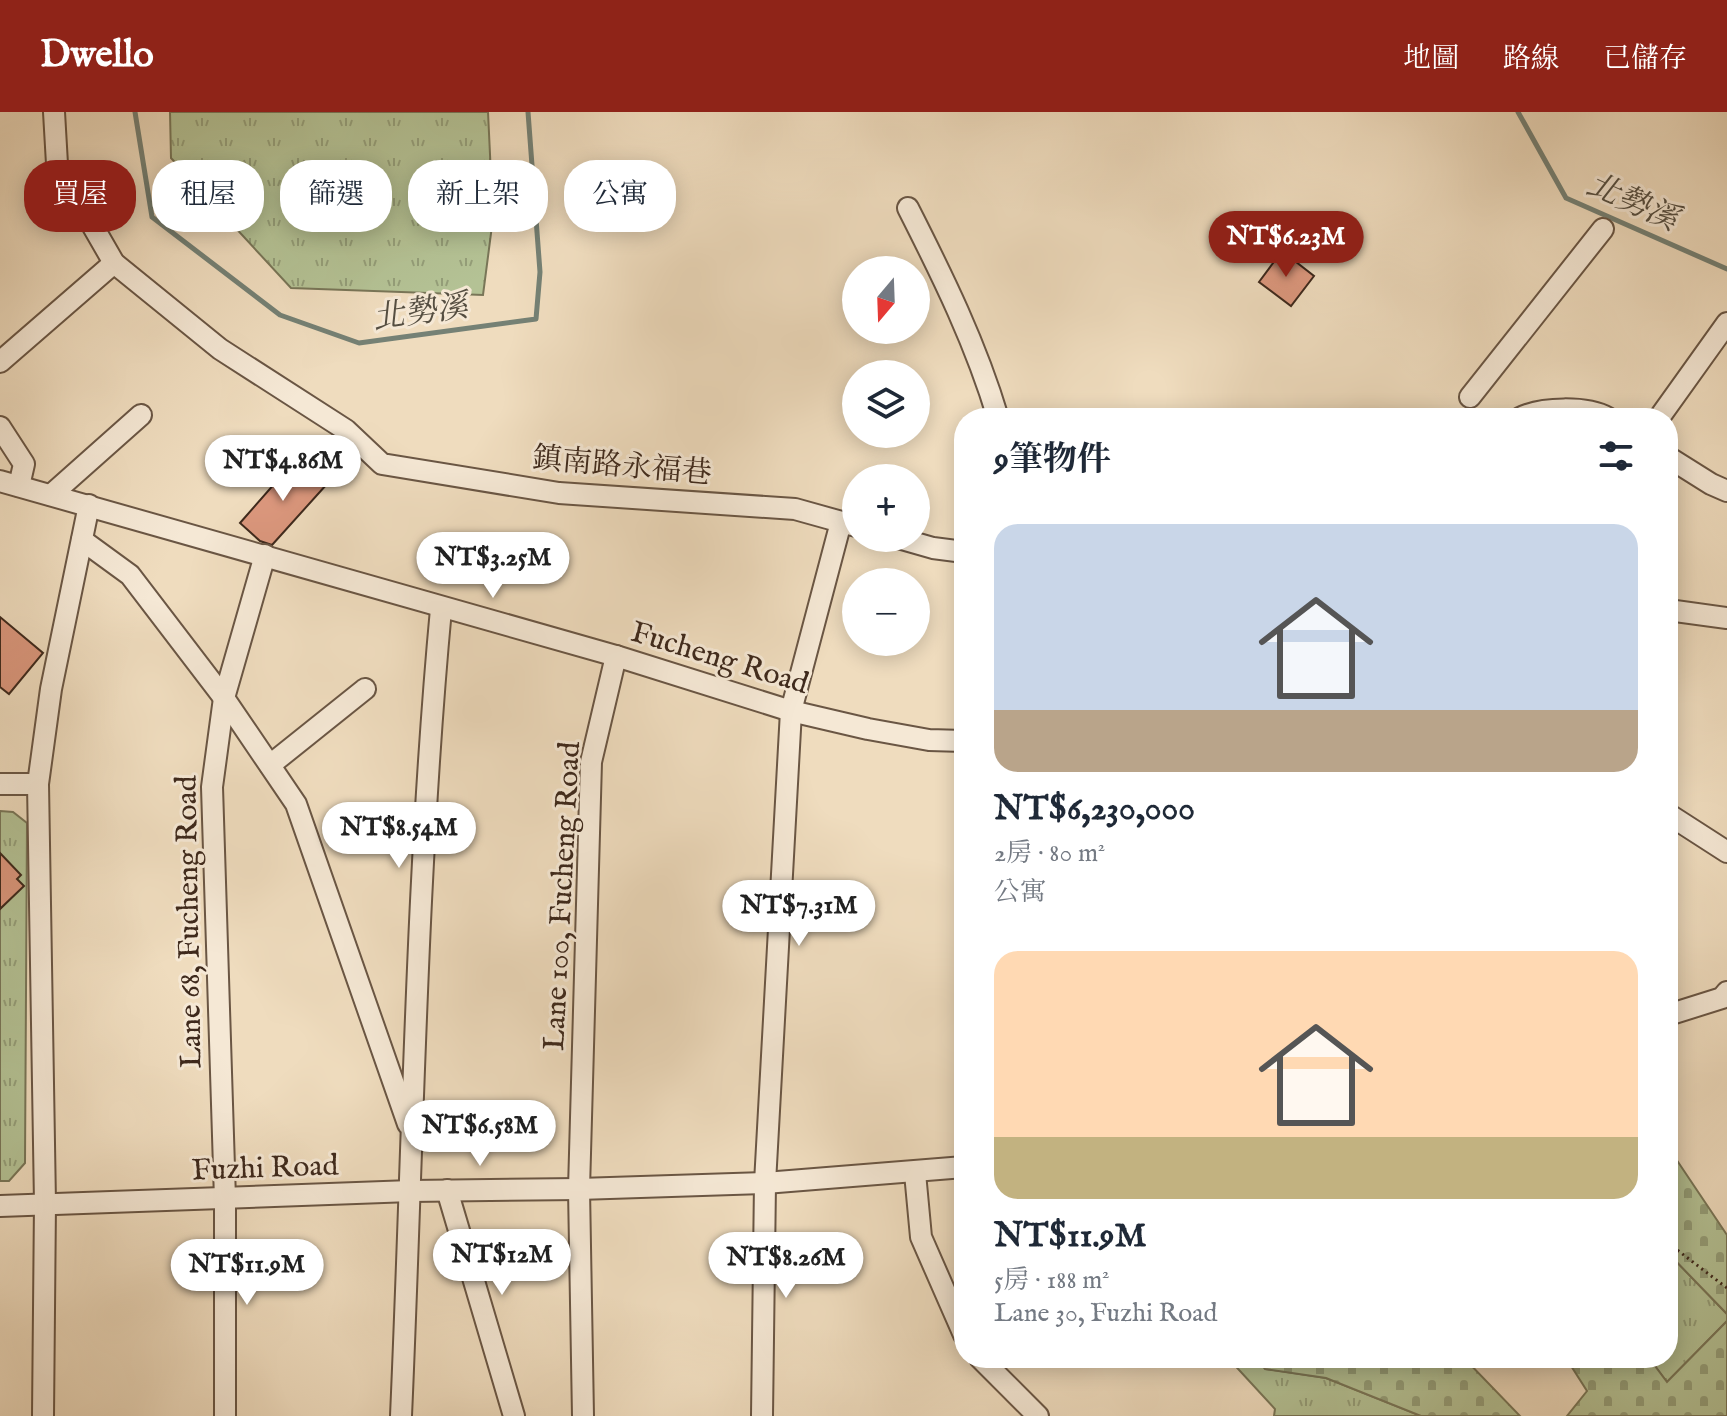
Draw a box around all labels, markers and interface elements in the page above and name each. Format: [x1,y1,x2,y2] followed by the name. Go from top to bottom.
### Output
[40,32,154,80] text: Dwello
[1403,42,1459,77] text: 地圖
[1503,42,1559,77] text: 路線
[1603,42,1687,77] text: 已儲存
[24,160,136,232] chip: 買屋
[152,160,264,232] chip: 租屋
[280,160,392,232] chip: 篩選
[408,160,548,232] chip: 新上架
[564,160,676,232] chip: 公寓
[1580,165,1687,243] water label: 北勢溪
[1203,211,1369,279] pin: NT$6.23M
[1227,220,1345,253] text: NT$6.23M
[842,256,930,344] north arrow
[842,256,930,656] map controls
[370,286,474,340] water label: 北勢溪
[842,360,930,448] button: layers
[1594,434,1638,478] icon: filters
[200,435,366,503] pin: NT$4.86M
[994,439,1111,482] text: 9筆物件
[531,440,713,494] street label: 鎮南路永福巷
[223,444,343,477] text: NT$4.86M
[842,464,930,552] button: +
[410,532,576,600] pin: NT$3.25M
[434,541,552,574] text: NT$3.25M
[842,568,930,656] button: −
[1244,576,1388,720] icon: home
[626,614,814,704] street label: Fucheng Road
[536,740,590,1051] street label: Lane 100, Fucheng Road
[168,774,212,1069] street label: Lane 68, Fucheng Road
[994,788,1195,831] text: NT$6,230,000
[316,802,482,870] pin: NT$8.54M
[340,811,458,844] text: NT$8.54M
[994,837,1105,870] text: 2房 · 80 m²
[994,876,1046,909] text: 公寓
[716,880,882,948] pin: NT$7.31M
[740,889,858,922] text: NT$7.31M
[1244,1003,1388,1147] icon: home
[397,1100,563,1168] pin: NT$6.58M
[422,1109,538,1142] text: NT$6.58M
[191,1147,340,1191] street label: Fuzhi Road
[994,1215,1146,1258] text: NT$11.9M
[437,1229,567,1297] pin: NT$12M
[703,1232,869,1300] pin: NT$8.26M
[451,1238,553,1271] text: NT$12M
[164,1239,330,1307] pin: NT$11.9M
[726,1241,846,1274] text: NT$8.26M
[189,1248,305,1281] text: NT$11.9M
[994,1264,1110,1297] text: 5房 · 188 m²
[994,1297,1217,1330] text: Lane 30, Fuzhi Road

